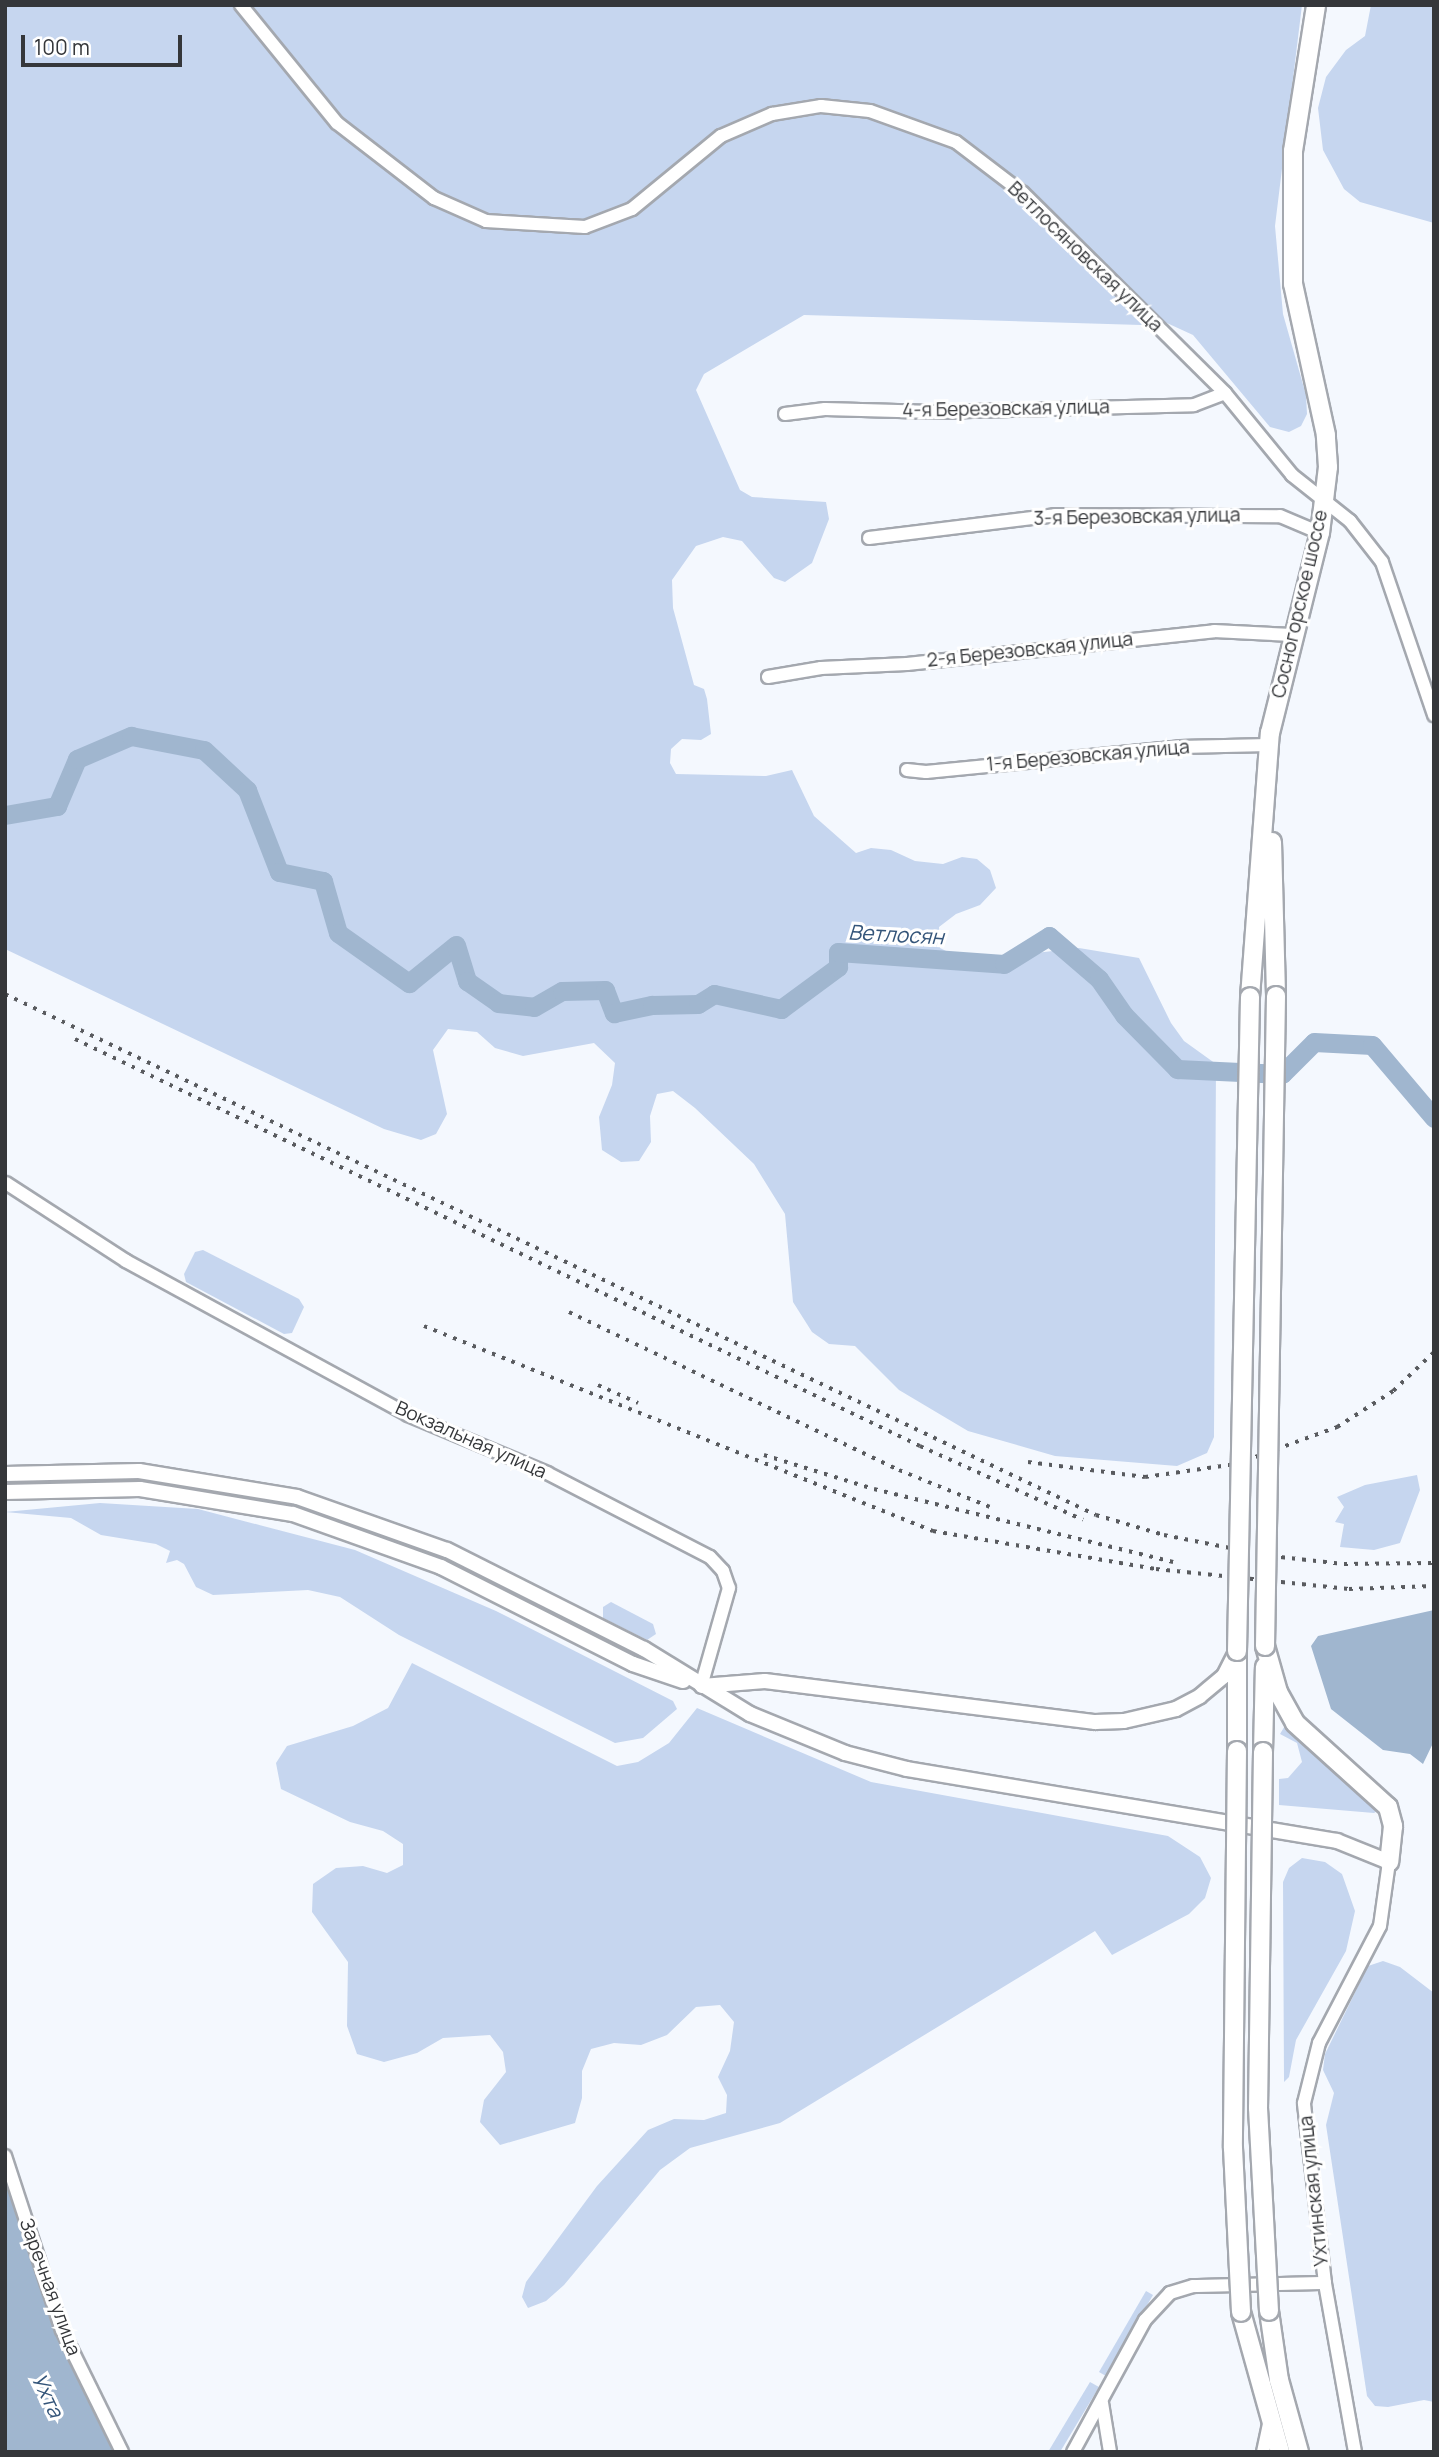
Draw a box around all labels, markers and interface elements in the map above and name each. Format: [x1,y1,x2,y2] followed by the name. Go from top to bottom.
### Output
[24,21,186,65] scale bar
[34,33,90,61] text: 100 m
[1003,177,1167,337] street label: Ветлосяновская улица
[902,396,1110,422] street label: 4-я Березовская улица
[1033,504,1241,530] street label: 3-я Березовская улица
[1267,508,1333,700] street label: Сосногорское шоссе
[926,628,1134,672] street label: 2-я Березовская улица
[986,736,1190,776] street label: 1-я Березовская улица
[848,919,944,949] water label: Ветлосян
[392,1396,550,1484] street label: Вокзальная улица
[1295,2115,1333,2267] street label: Ухтинская улица
[15,2215,85,2359] street label: Заречная улица
[27,2369,69,2421] water label: Ухта

